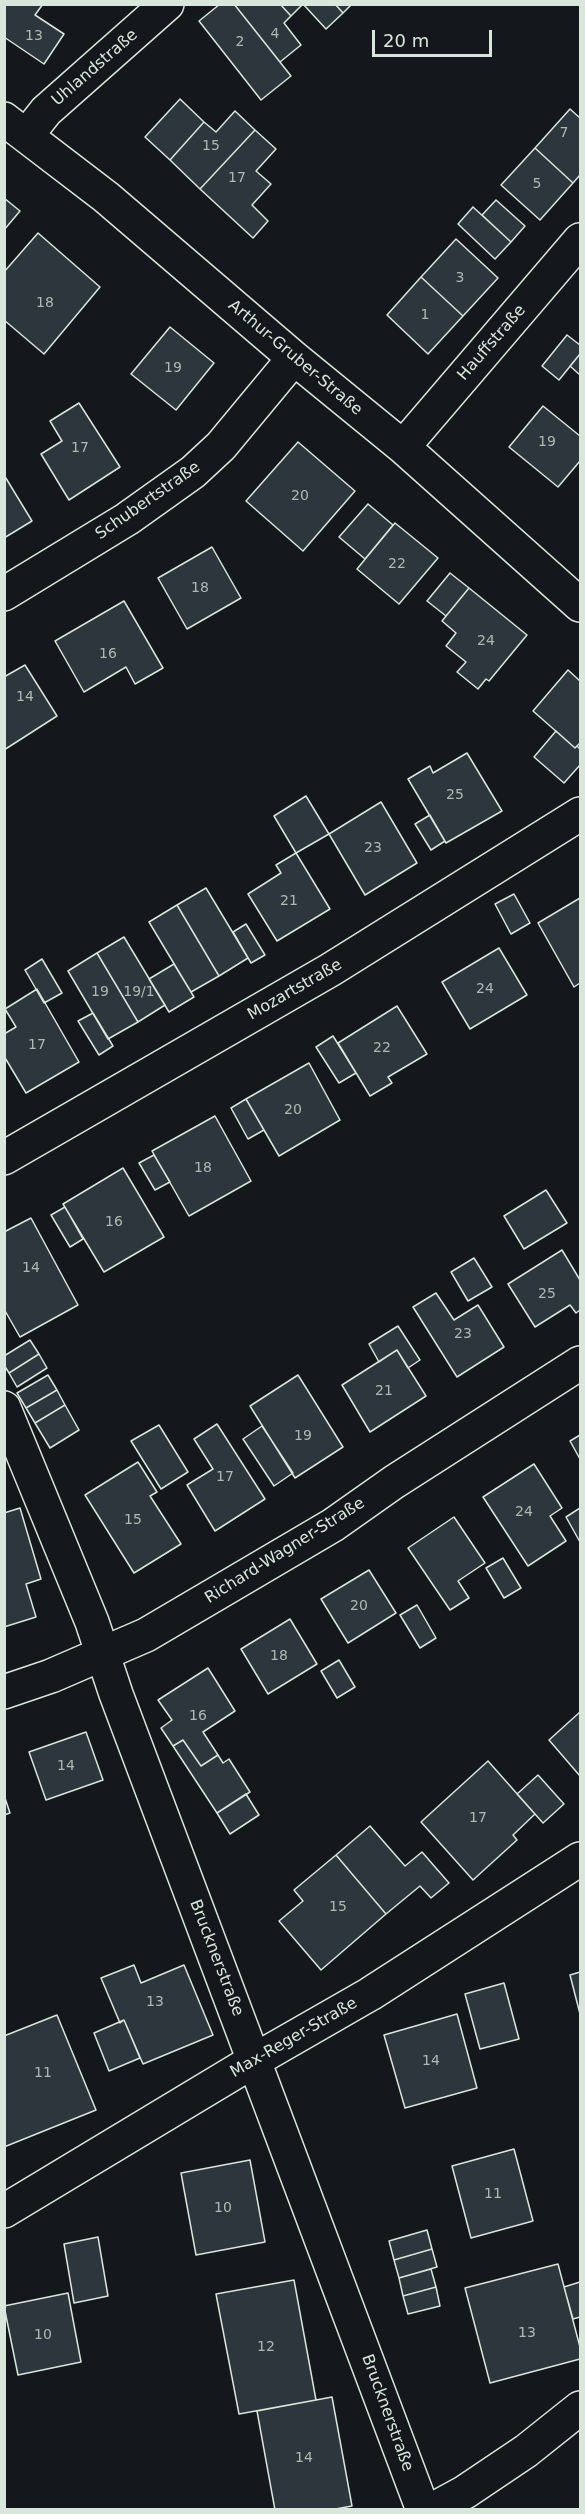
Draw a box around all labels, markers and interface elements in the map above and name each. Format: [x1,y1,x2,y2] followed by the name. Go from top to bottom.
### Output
[375,18,495,56] scale bar
[48,26,142,110] street label: Uhlandstraße
[271,26,279,42] house number: 4
[25,28,43,44] house number: 13
[383,30,429,51] text: 20 m
[236,34,244,50] house number: 2
[560,125,568,141] house number: 7
[202,138,220,154] house number: 15
[228,170,246,186] house number: 17
[533,176,541,192] house number: 5
[456,270,464,286] house number: 3
[36,295,54,311] house number: 18
[224,296,366,420] street label: Arthur-Gruber-Straße
[454,301,530,385] street label: Hauffstraße
[421,307,429,323] house number: 1
[164,360,182,376] house number: 19
[538,434,556,450] house number: 19
[71,440,89,456] house number: 17
[92,458,204,544] street label: Schubertstraße
[291,488,309,504] house number: 20
[388,556,406,572] house number: 22
[191,580,209,596] house number: 18
[477,633,495,649] house number: 24
[99,646,117,662] house number: 16
[16,689,34,705] house number: 14
[446,787,464,803] house number: 25
[364,840,382,856] house number: 23
[280,893,298,909] house number: 21
[244,955,346,1025] street label: Mozartstraße
[476,981,494,997] house number: 24
[91,984,109,1000] house number: 19
[123,984,155,1000] house number: 19/1
[28,1037,46,1053] house number: 17
[373,1040,391,1056] house number: 22
[284,1102,302,1118] house number: 20
[194,1160,212,1176] house number: 18
[105,1214,123,1230] house number: 16
[22,1260,40,1276] house number: 14
[538,1286,556,1302] house number: 25
[454,1326,472,1342] house number: 23
[375,1383,393,1399] house number: 21
[294,1428,312,1444] house number: 19
[216,1469,234,1485] house number: 17
[202,1494,368,1608] street label: Richard-Wagner-Straße
[515,1504,533,1520] house number: 24
[124,1512,142,1528] house number: 15
[350,1598,368,1614] house number: 20
[270,1648,288,1664] house number: 18
[189,1708,207,1724] house number: 16
[57,1758,75,1774] house number: 14
[469,1810,487,1826] house number: 17
[185,1897,247,2019] street label: Brucknerstraße
[329,1899,347,1915] house number: 15
[146,1994,164,2010] house number: 13
[227,1994,361,2082] street label: Max-Reger-Straße
[422,2053,440,2069] house number: 14
[34,2065,52,2081] house number: 11
[484,2186,502,2202] house number: 11
[214,2200,232,2216] house number: 10
[518,2325,536,2341] house number: 13
[34,2327,52,2343] house number: 10
[257,2339,275,2355] house number: 12
[357,2352,417,2474] street label: Brucknerstraße
[295,2450,313,2466] house number: 14

